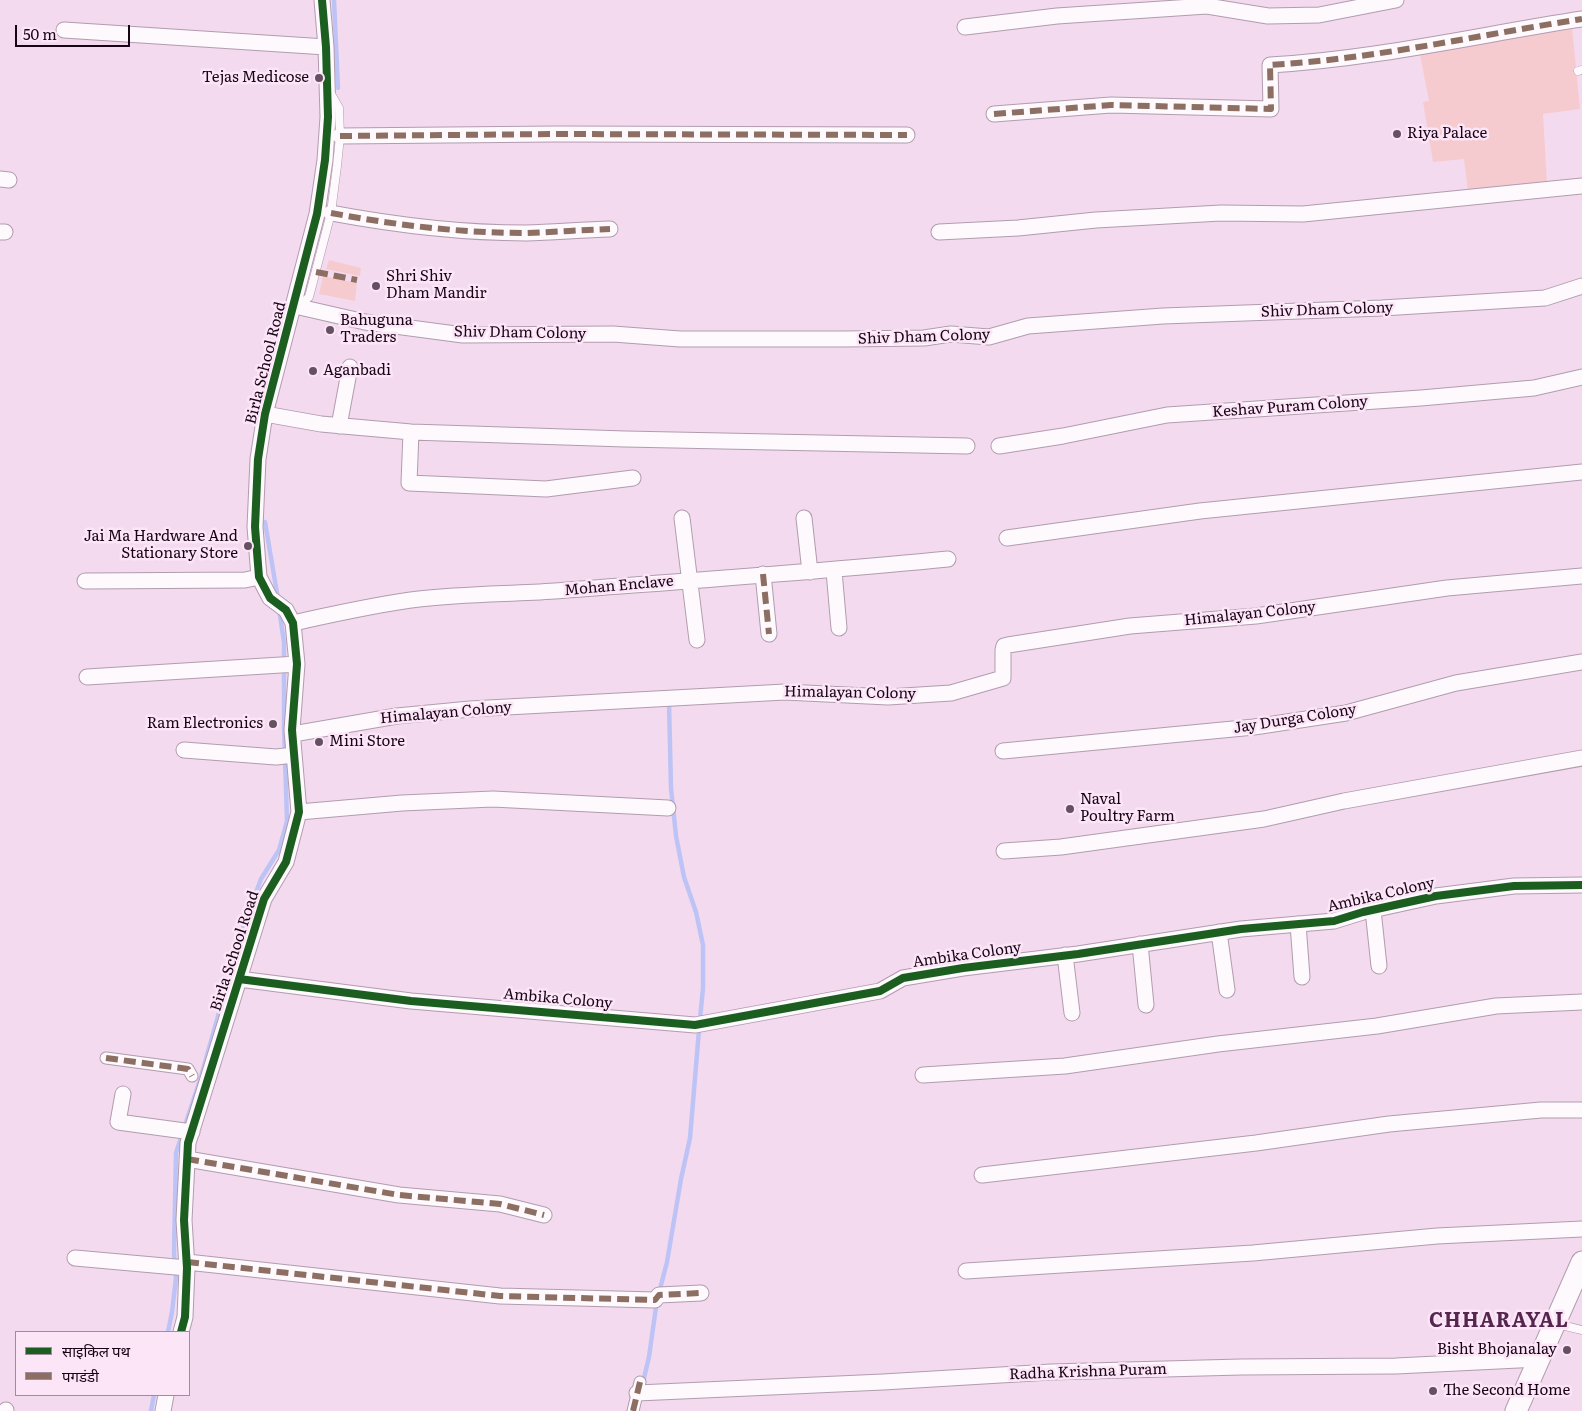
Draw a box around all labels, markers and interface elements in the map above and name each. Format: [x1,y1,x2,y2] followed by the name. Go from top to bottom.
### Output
[18,15,132,47] scale bar
[23,22,57,45] text: 50 m
[202,69,309,87] place label: Tejas Medicose
[313,72,325,84] marker: Tejas Medicose
[1407,125,1487,143] place label: Riya Palace
[1391,128,1403,140] marker: Riya Palace
[386,268,487,303] place label: Shri Shiv Dham Mandir
[370,280,382,292] marker: Shri Shiv Dham Mandir
[1260,299,1394,321] street label: Shiv Dham Colony
[242,300,290,426] street label: Birla School Road
[340,312,413,347] place label: Bahuguna Traders
[454,323,586,343] street label: Shiv Dham Colony
[324,324,336,336] marker: Bahuguna Traders
[857,326,991,348] street label: Shiv Dham Colony
[323,362,391,380] place label: Aganbadi
[307,365,319,377] marker: Aganbadi
[1212,393,1368,421] street label: Keshav Puram Colony
[84,528,238,563] place label: Jai Ma Hardware And Stationary Store
[242,540,254,552] marker: Jai Ma Hardware And Stationary Store
[564,572,674,600] street label: Mohan Enclave
[1183,598,1317,630] street label: Himalayan Colony
[784,683,916,703] street label: Himalayan Colony
[379,698,513,728] street label: Himalayan Colony
[1232,700,1358,738] street label: Jay Durga Colony
[147,715,263,733] place label: Ram Electronics
[267,718,279,730] marker: Ram Electronics
[329,733,405,751] place label: Mini Store
[313,736,325,748] marker: Mini Store
[1080,791,1175,826] place label: Naval Poultry Farm
[1064,803,1076,815] marker: Naval Poultry Farm
[1326,874,1436,916] street label: Ambika Colony
[207,888,263,1014] street label: Birla School Road
[912,938,1022,972] street label: Ambika Colony
[503,985,613,1013] street label: Ambika Colony
[1428,1309,1570,1333] district label: CHHARAYAL
[15,1331,190,1396] legend
[62,1339,130,1362] text: साइकिल पथ
[1437,1341,1557,1359] place label: Bisht Bhojanalay
[1561,1344,1573,1356] marker: Bisht Bhojanalay
[1009,1360,1167,1384] street label: Radha Krishna Puram
[62,1364,99,1387] text: पगडंडी
[1443,1382,1570,1400] place label: The Second Home
[1427,1385,1439,1397] marker: The Second Home

